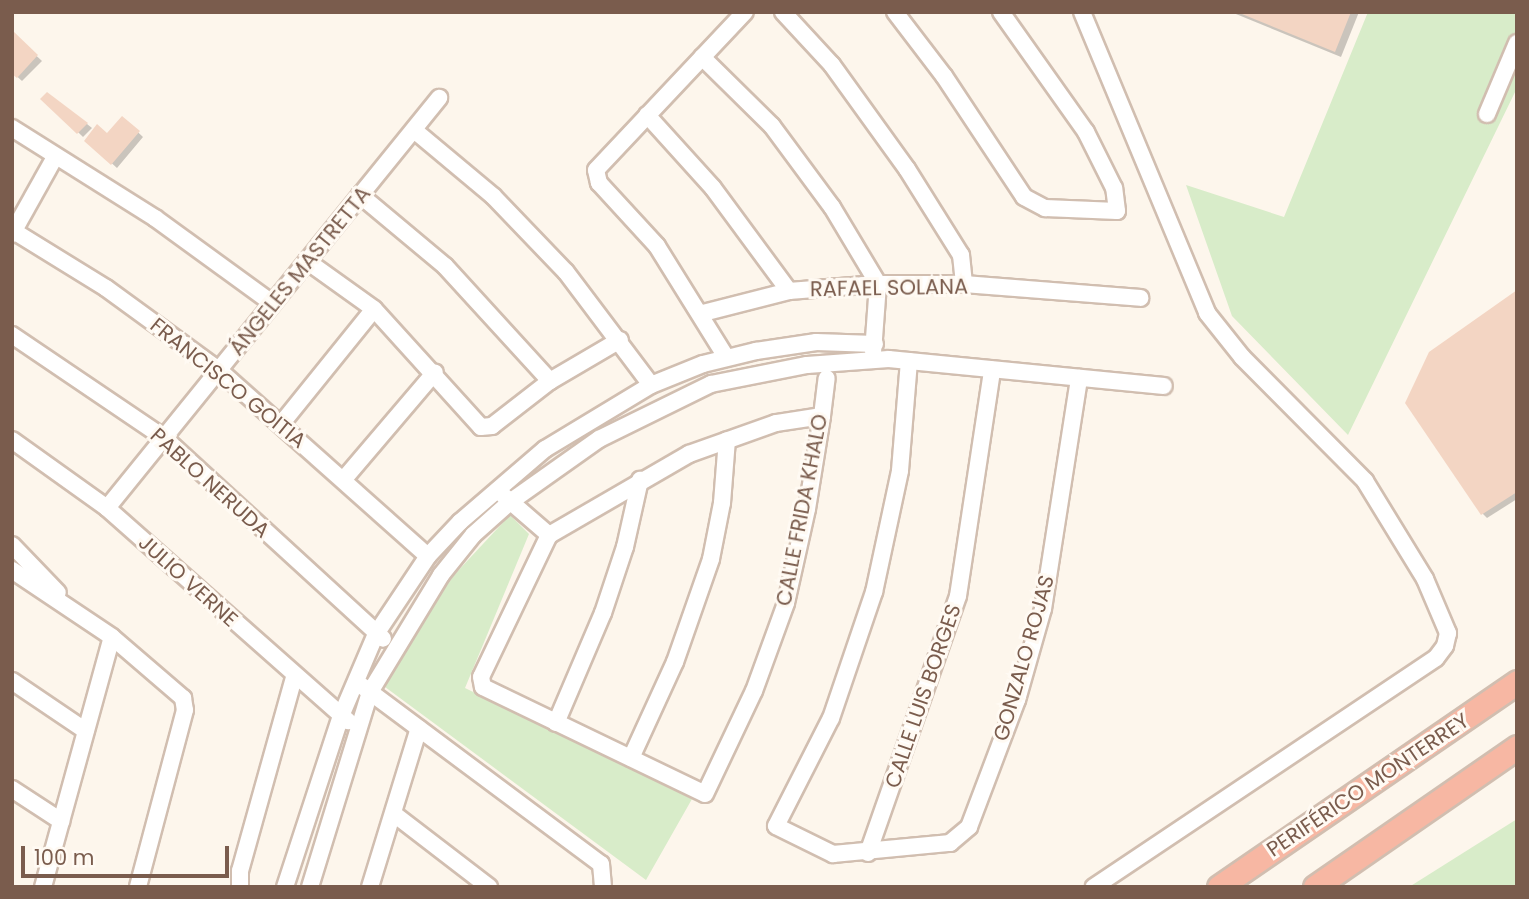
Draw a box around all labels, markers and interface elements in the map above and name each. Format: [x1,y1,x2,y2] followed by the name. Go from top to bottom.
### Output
[224,181,376,361] street label: ÁNGELES MASTRETTA
[810,274,968,302] street label: RAFAEL SOLANA
[145,312,311,454] street label: FRANCISCO GOITIA
[771,412,833,608] street label: CALLE FRIDA KHALO
[145,423,275,543] street label: PABLO NERUDA
[133,530,243,632] street label: JULIO VERNE
[988,572,1060,744] street label: GONZALO ROJAS
[880,601,966,791] street label: CALLE LUIS BORGES
[1262,708,1474,862] street label: PERIFÉRICO MONTERREY
[24,832,233,876] scale bar
[34,843,94,872] text: 100 m

